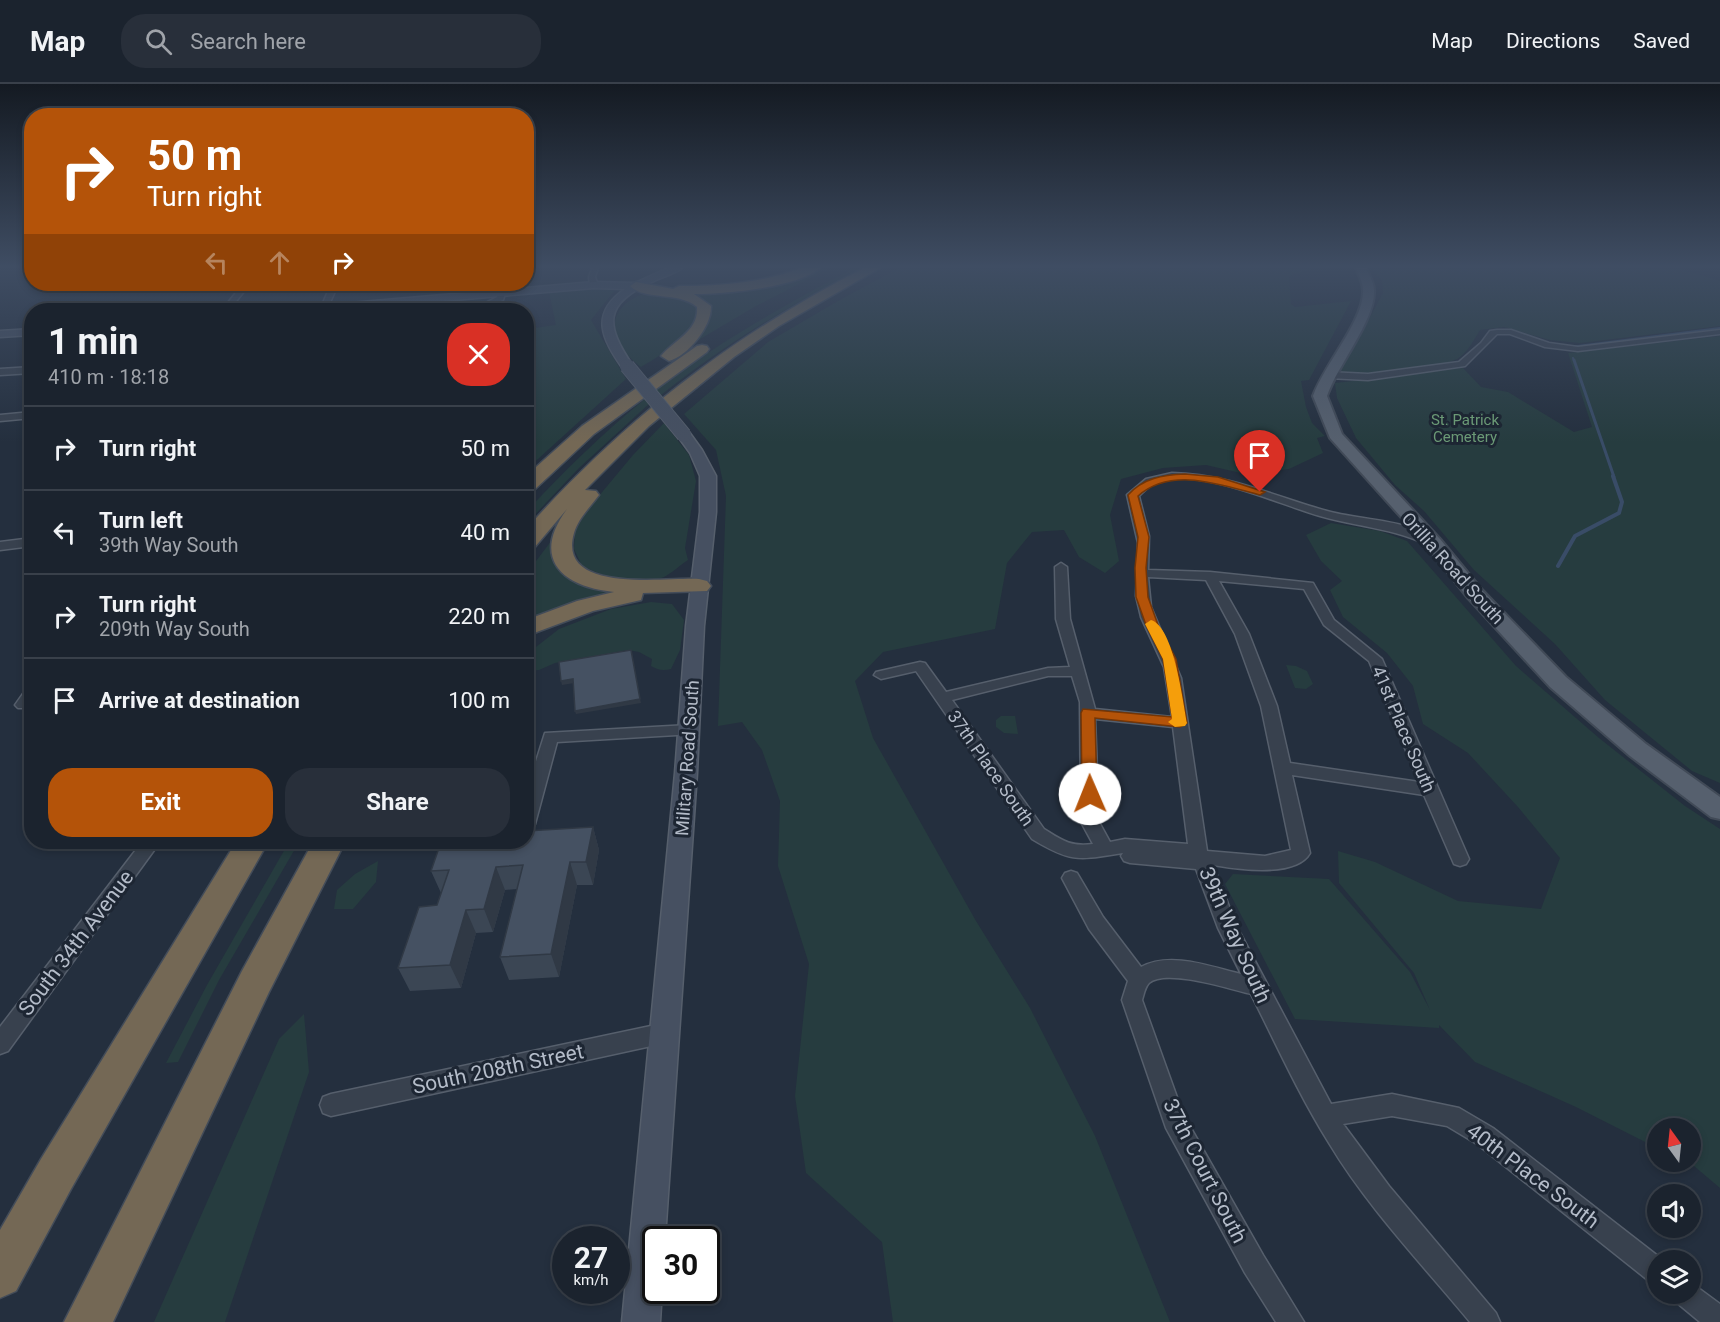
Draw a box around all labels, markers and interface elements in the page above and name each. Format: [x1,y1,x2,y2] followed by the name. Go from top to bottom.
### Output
[121,14,541,68] search box
[30,25,85,58] text: Map
[142,25,175,58] icon: search
[190,29,306,54] text: Search here
[1431,29,1473,53] text: Map
[1506,29,1600,53] text: Directions
[1633,29,1690,53] text: Saved
[147,131,242,180] text: 50 m
[48,132,126,210] icon: right
[147,181,262,213] text: Turn right
[200,246,233,279] icon: left
[263,246,296,279] icon: ahead
[326,246,359,279] icon: right
[48,321,139,363] text: 1 min
[447,323,510,386] button: close
[48,365,169,389] text: 410 m · 18:18
[1431,411,1499,446] park label: St. Patrick Cemetery
[1234,430,1285,492] pin
[48,432,81,465] icon: right
[99,436,196,461] text: Turn right
[461,436,510,461] text: 50 m
[1243,439,1276,472] icon: arrive
[99,508,183,533] text: Turn left
[1397,508,1509,628] street label: Orillia Road South
[48,516,81,549] icon: left
[461,520,510,545] text: 40 m
[99,533,238,557] text: 39th Way South
[99,592,196,617] text: Turn right
[48,600,81,633] icon: right
[448,604,510,629] text: 220 m
[99,617,250,641] text: 209th Way South
[1368,663,1440,795] street label: 41st Place South
[671,679,703,837] street label: Military Road South
[48,684,81,717] icon: arrive
[99,688,300,713] text: Arrive at destination
[448,688,510,713] text: 100 m
[943,706,1039,830] street label: 37th Place South
[1058,762,1122,826] position arrow
[48,768,273,837] button: Exit
[285,768,510,837] button: Share
[1194,863,1276,1007] street label: 39th Way South
[14,866,138,1020] street label: South 34th Avenue
[410,1039,586,1099] street label: South 208th Street
[1158,1095,1252,1247] street label: 37th Court South
[1647,1118,1701,1172] north arrow
[1647,1118,1701,1304] map controls
[1462,1119,1604,1233] street label: 40th Place South
[1647,1184,1701,1238] button: sound
[642,1226,720,1304] speed limit sign: 30
[574,1240,608,1275] text: 27
[1647,1250,1701,1304] button: layers
[573,1271,609,1289] text: km/h

